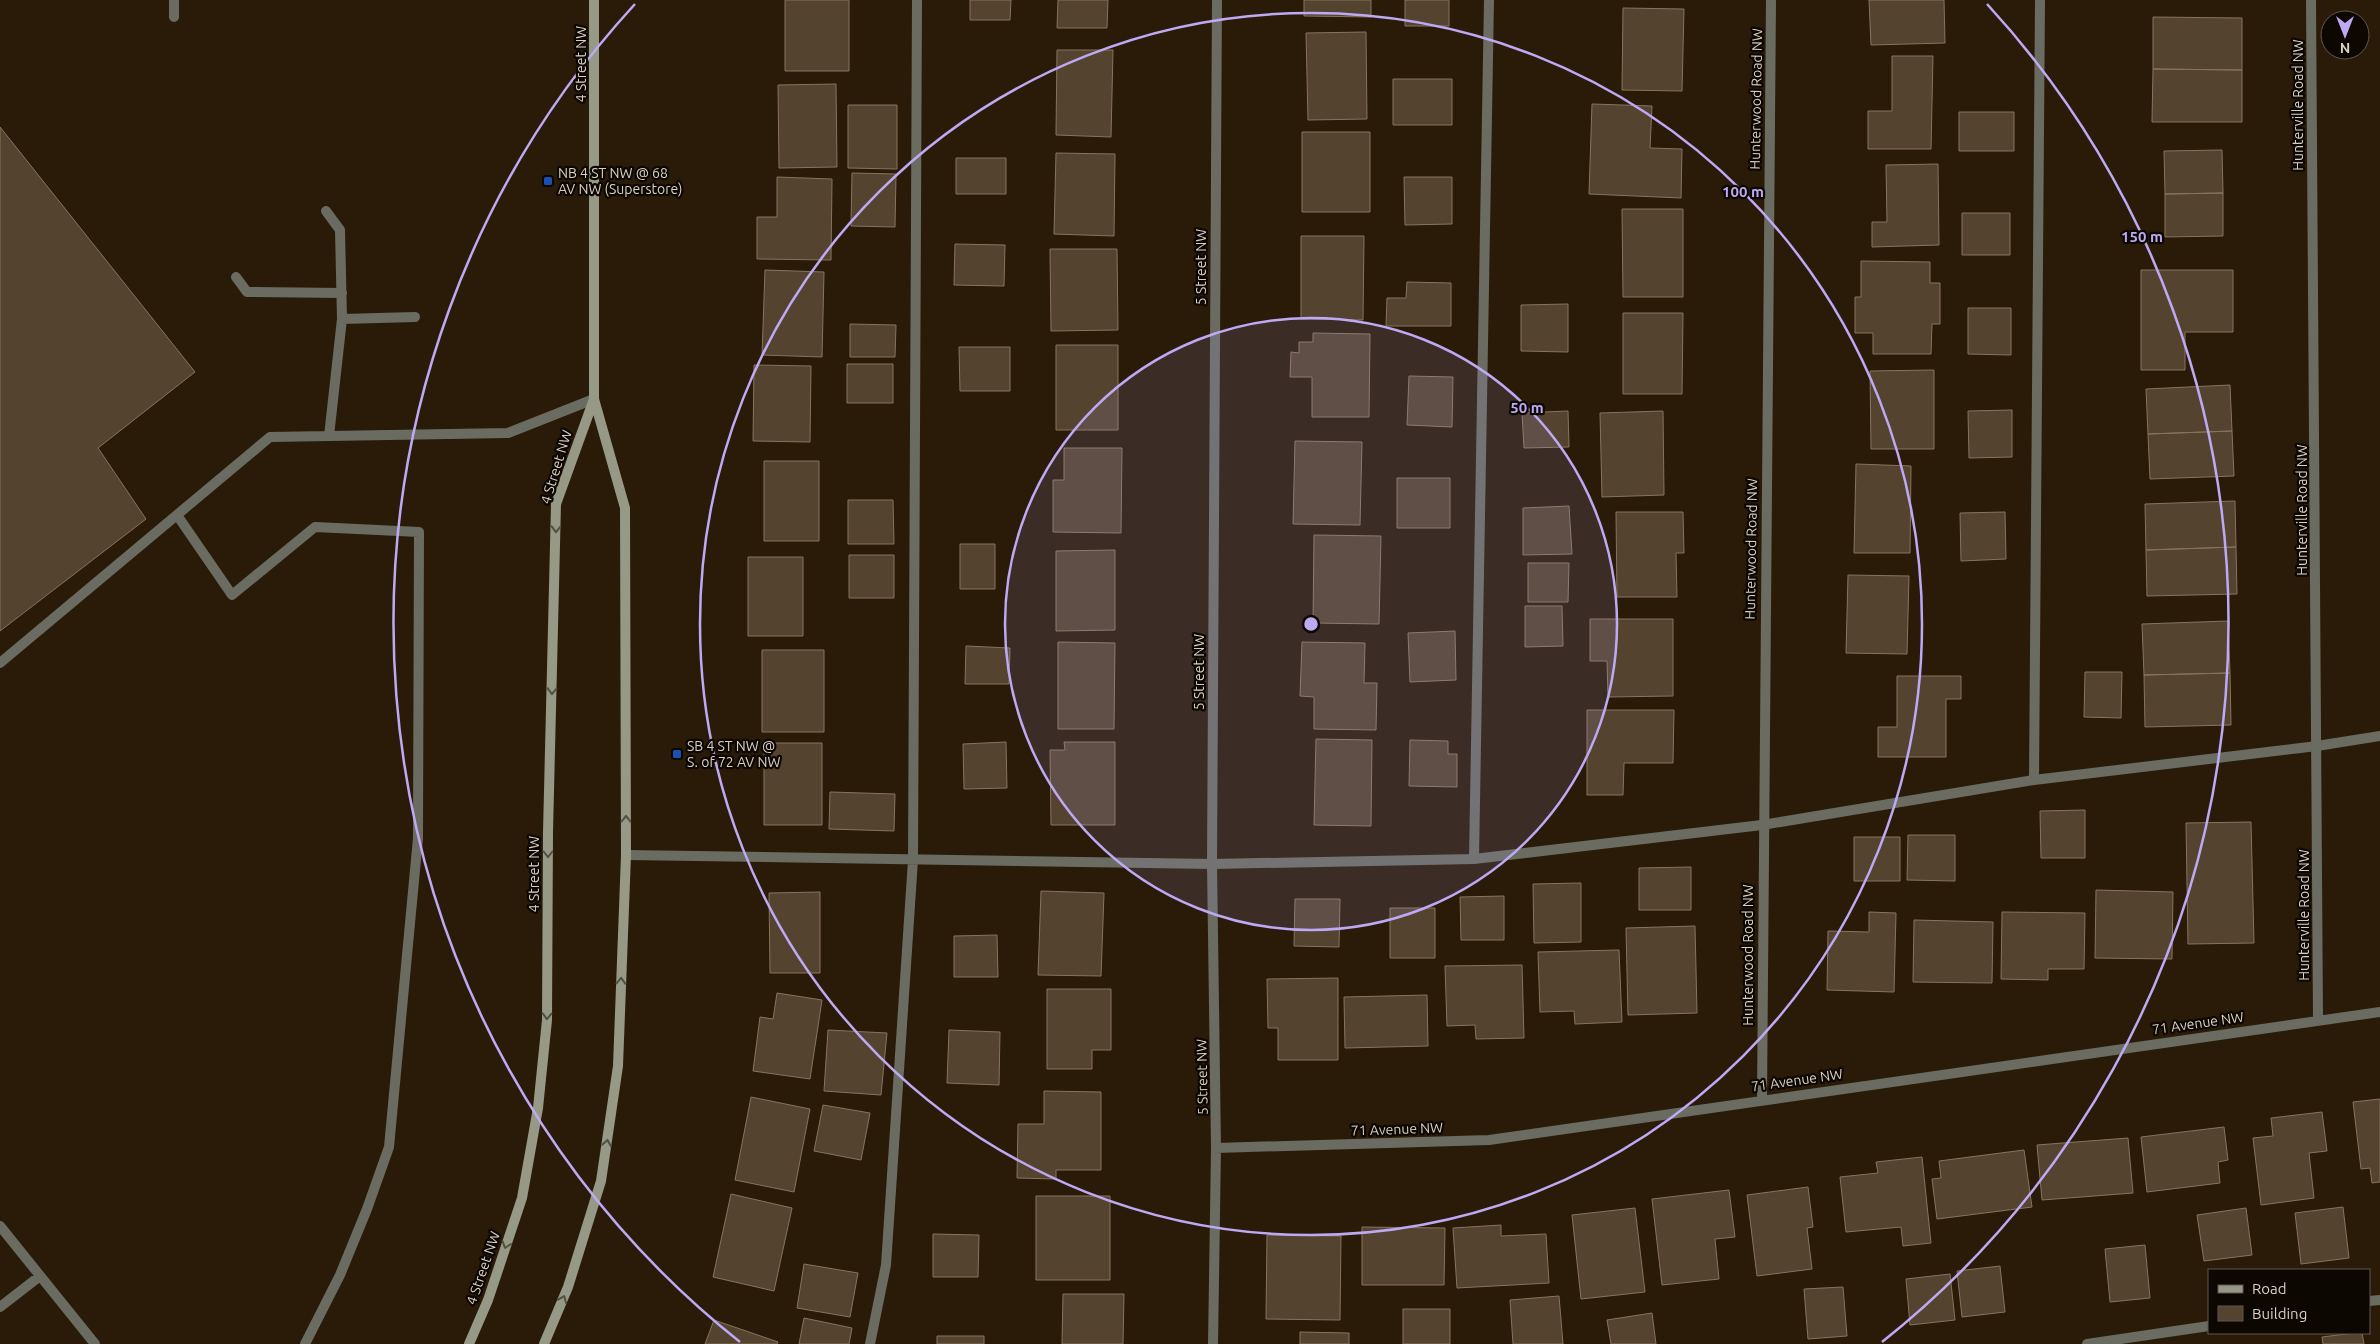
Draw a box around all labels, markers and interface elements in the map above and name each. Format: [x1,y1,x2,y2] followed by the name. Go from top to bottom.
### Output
[2320,10,2370,60] north arrow
[573,26,589,102] street label: 4 Street NW
[1747,28,1765,170] street label: Hunterwood Road NW
[2290,39,2306,171] street label: Hunterville Road NW
[2340,40,2350,56] text: N
[558,165,682,197] place label: NB 4 ST NW @ 68 AV NW (Superstore)
[542,175,554,187] marker: NB 4 ST NW @ 68 AV NW (Superstore)
[1722,183,1764,200] text: 100 m
[2121,228,2163,245] text: 150 m
[1193,229,1209,305] street label: 5 Street NW
[1510,399,1544,416] text: 50 m
[537,428,575,506] street label: 4 Street NW
[2294,444,2310,576] street label: Hunterville Road NW
[1742,478,1760,620] street label: Hunterwood Road NW
[550,525,561,533] one-way arrow
[1302,615,1320,633] centre of rings
[1191,634,1207,710] street label: 5 Street NW
[546,687,557,695] one-way arrow
[687,738,780,770] place label: SB 4 ST NW @ S. of 72 AV NW
[671,748,683,760] marker: SB 4 ST NW @ S. of 72 AV NW
[621,815,631,822] one-way arrow
[526,836,542,912] street label: 4 Street NW
[2296,849,2312,981] street label: Hunterville Road NW
[543,850,553,858] one-way arrow
[1740,884,1756,1026] street label: Hunterwood Road NW
[616,977,627,985] one-way arrow
[2151,1009,2245,1037] street label: 71 Avenue NW
[541,1012,552,1020] one-way arrow
[1193,1039,1211,1115] street label: 5 Street NW
[1750,1066,1844,1094] street label: 71 Avenue NW
[1351,1119,1443,1139] street label: 71 Avenue NW
[601,1139,611,1147] one-way arrow
[463,1229,503,1307] street label: 4 Street NW
[502,1240,512,1248] one-way arrow
[2208,1269,2370,1334] legend
[2252,1280,2287,1297] text: Road
[556,1295,567,1304] one-way arrow
[2252,1305,2307,1322] text: Building

